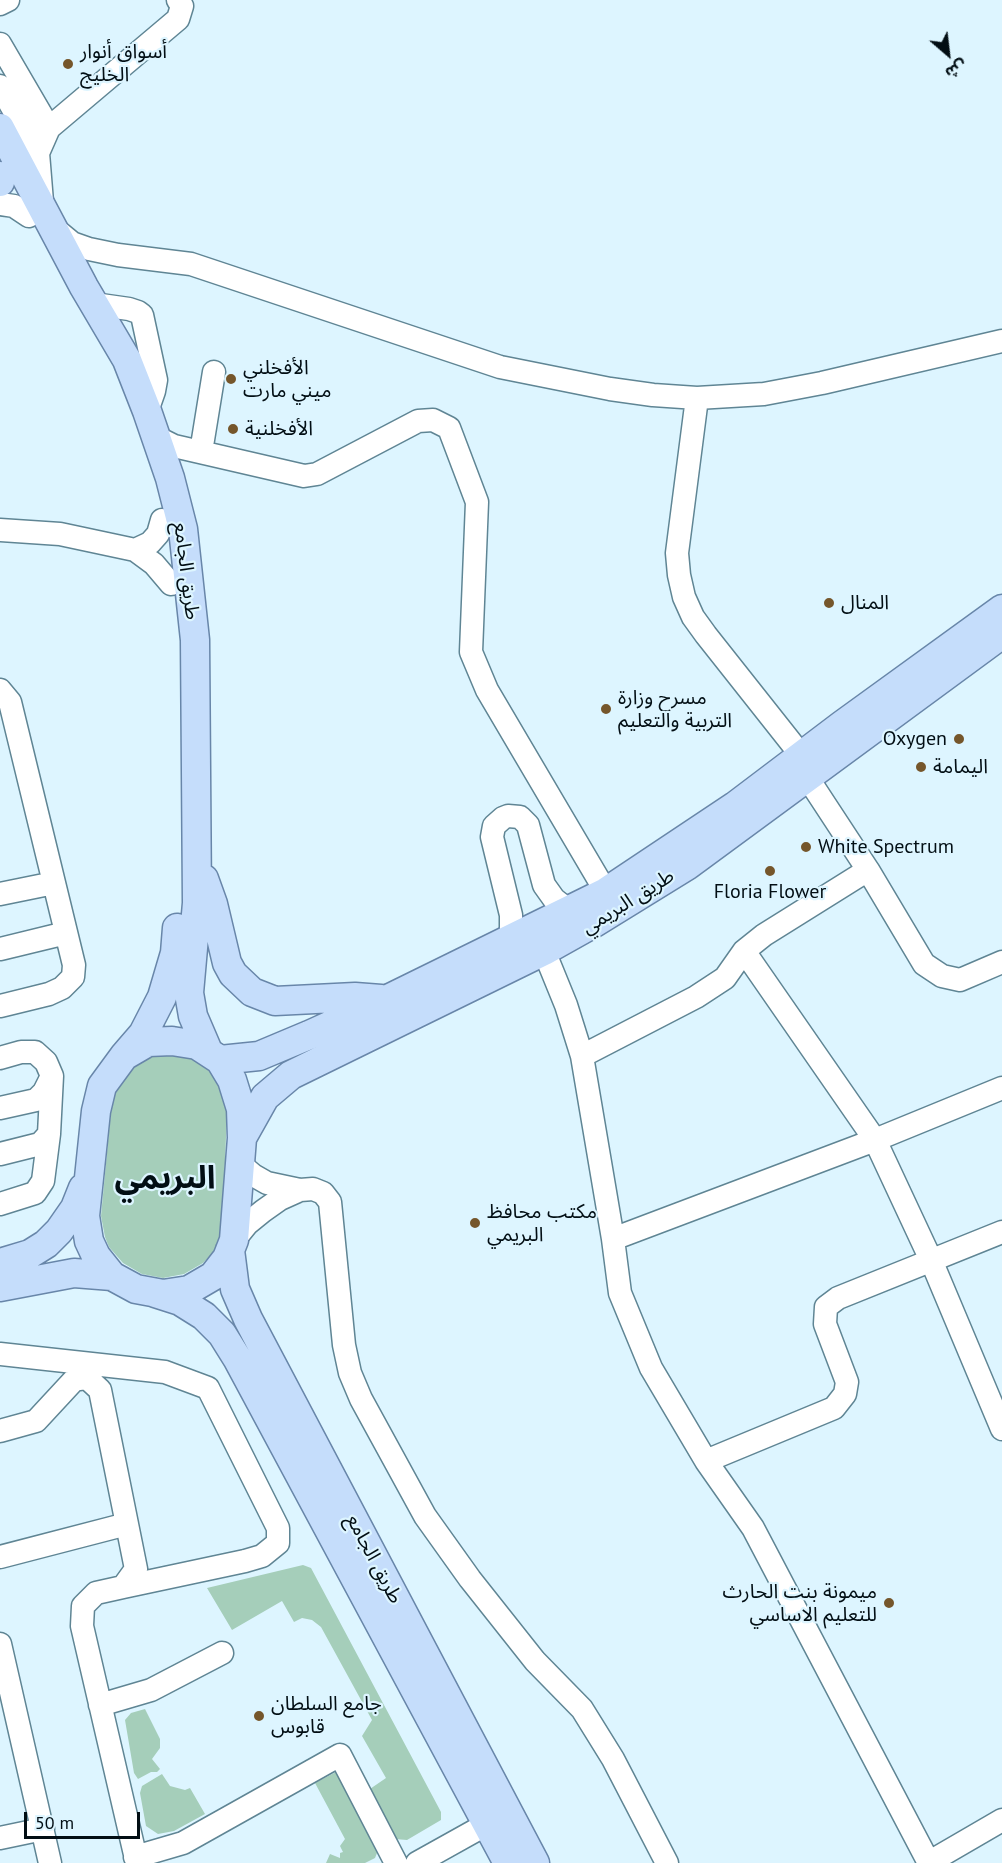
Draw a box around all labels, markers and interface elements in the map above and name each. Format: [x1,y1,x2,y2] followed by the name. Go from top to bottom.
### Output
[918,24,978,84] north arrow
[80,40,167,87] place label: أسواق أنوار الخليج
[942,56,971,84] text: ش
[61,57,75,71] marker: أسواق أنوار الخليج
[243,356,331,403] place label: الأفخلني ميني مارت
[224,372,238,386] marker: الأفخلني ميني مارت
[245,417,313,441] place label: الأفخلنية
[226,422,240,436] marker: الأفخلنية
[168,521,204,621] street label: طريق الجامع
[841,591,889,615] place label: المنال
[822,596,836,610] marker: المنال
[618,686,732,733] place label: مسرح وزارة التربية والتعليم
[599,702,613,716] marker: مسرح وزارة التربية والتعليم
[883,727,947,751] place label: Oxygen
[952,732,966,746] marker: Oxygen
[933,755,988,779] place label: اليمامة
[914,760,928,774] marker: اليمامة
[818,835,954,859] place label: White Spectrum
[799,840,813,854] marker: White Spectrum
[577,864,679,940] street label: طريق البريمي
[763,864,777,878] marker: Floria Flower
[714,880,826,904] place label: Floria Flower
[114,1160,216,1198] district label: البريمي
[487,1200,597,1247] place label: مكتب محافظ البريمي
[468,1216,482,1230] marker: مكتب محافظ البريمي
[340,1510,408,1608] street label: طريق الجامع
[722,1580,877,1627] place label: ميمونة بنت الحارث للتعليم الاساسي
[882,1596,896,1610] marker: ميمونة بنت الحارث للتعليم الاساسي
[271,1692,382,1739] place label: جامع السلطان قابوس
[252,1709,266,1723] marker: جامع السلطان قابوس
[27,1800,142,1838] scale bar
[35,1811,74,1834] text: 50 m

